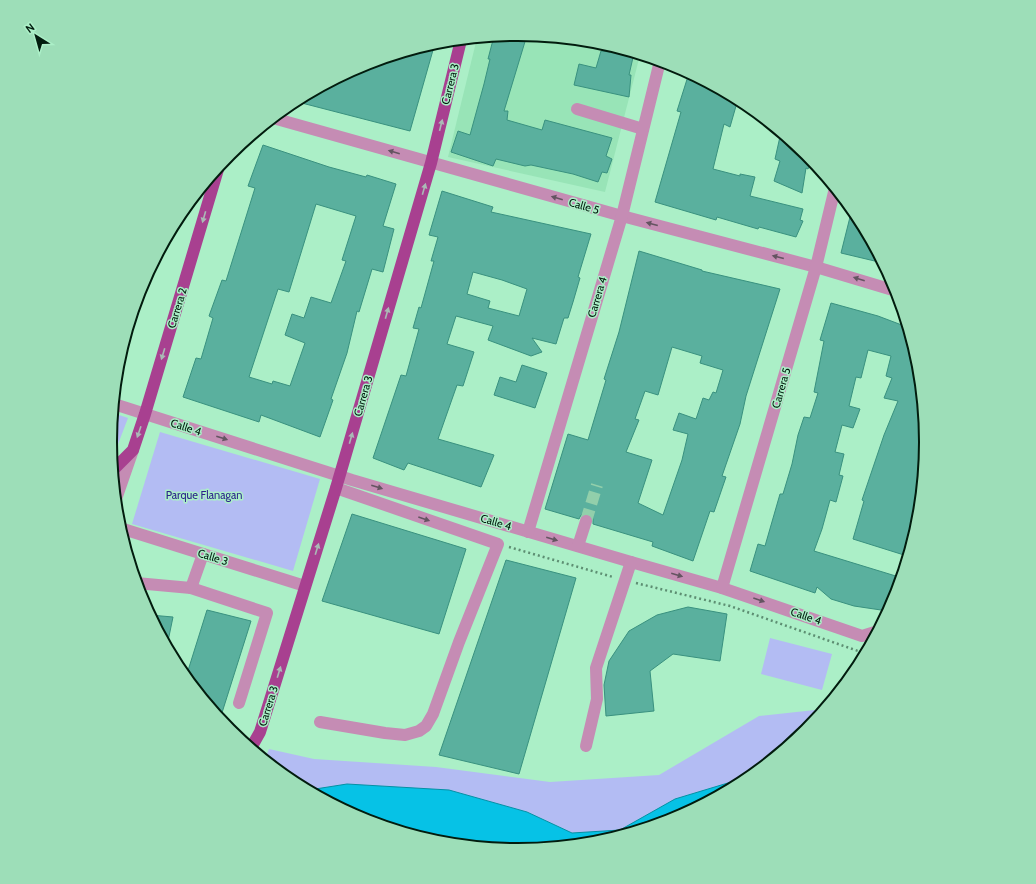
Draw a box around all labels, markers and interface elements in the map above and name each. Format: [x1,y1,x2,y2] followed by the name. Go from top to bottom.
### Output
[16,16,56,56] north arrow
[23,20,37,36] text: N
[438,62,462,106] street label: Carrera 3
[438,119,444,131] one-way arrow
[388,149,400,155] one-way arrow
[421,182,427,194] one-way arrow
[551,195,563,201] one-way arrow
[567,195,601,217] street label: Calle 5
[201,211,207,223] one-way arrow
[646,221,658,227] one-way arrow
[772,254,784,260] one-way arrow
[584,274,610,319] street label: Carrera 4
[853,276,865,282] one-way arrow
[164,286,190,330] street label: Carrera 2
[384,307,390,319] one-way arrow
[160,348,166,360] one-way arrow
[769,366,793,410] street label: Carrera 5
[351,374,375,418] street label: Carrera 3
[169,415,204,439] street label: Calle 4
[136,426,142,438] one-way arrow
[348,432,354,444] one-way arrow
[217,435,229,441] one-way arrow
[371,484,383,490] one-way arrow
[166,488,242,502] park label: Parque Flanagan
[479,511,514,533] street label: Calle 4
[419,516,431,522] one-way arrow
[547,536,559,542] one-way arrow
[314,542,320,554] one-way arrow
[196,546,230,568] street label: Calle 3
[671,572,683,578] one-way arrow
[754,597,766,603] one-way arrow
[789,604,824,628] street label: Calle 4
[276,666,282,678] one-way arrow
[255,684,281,728] street label: Carrera 3

